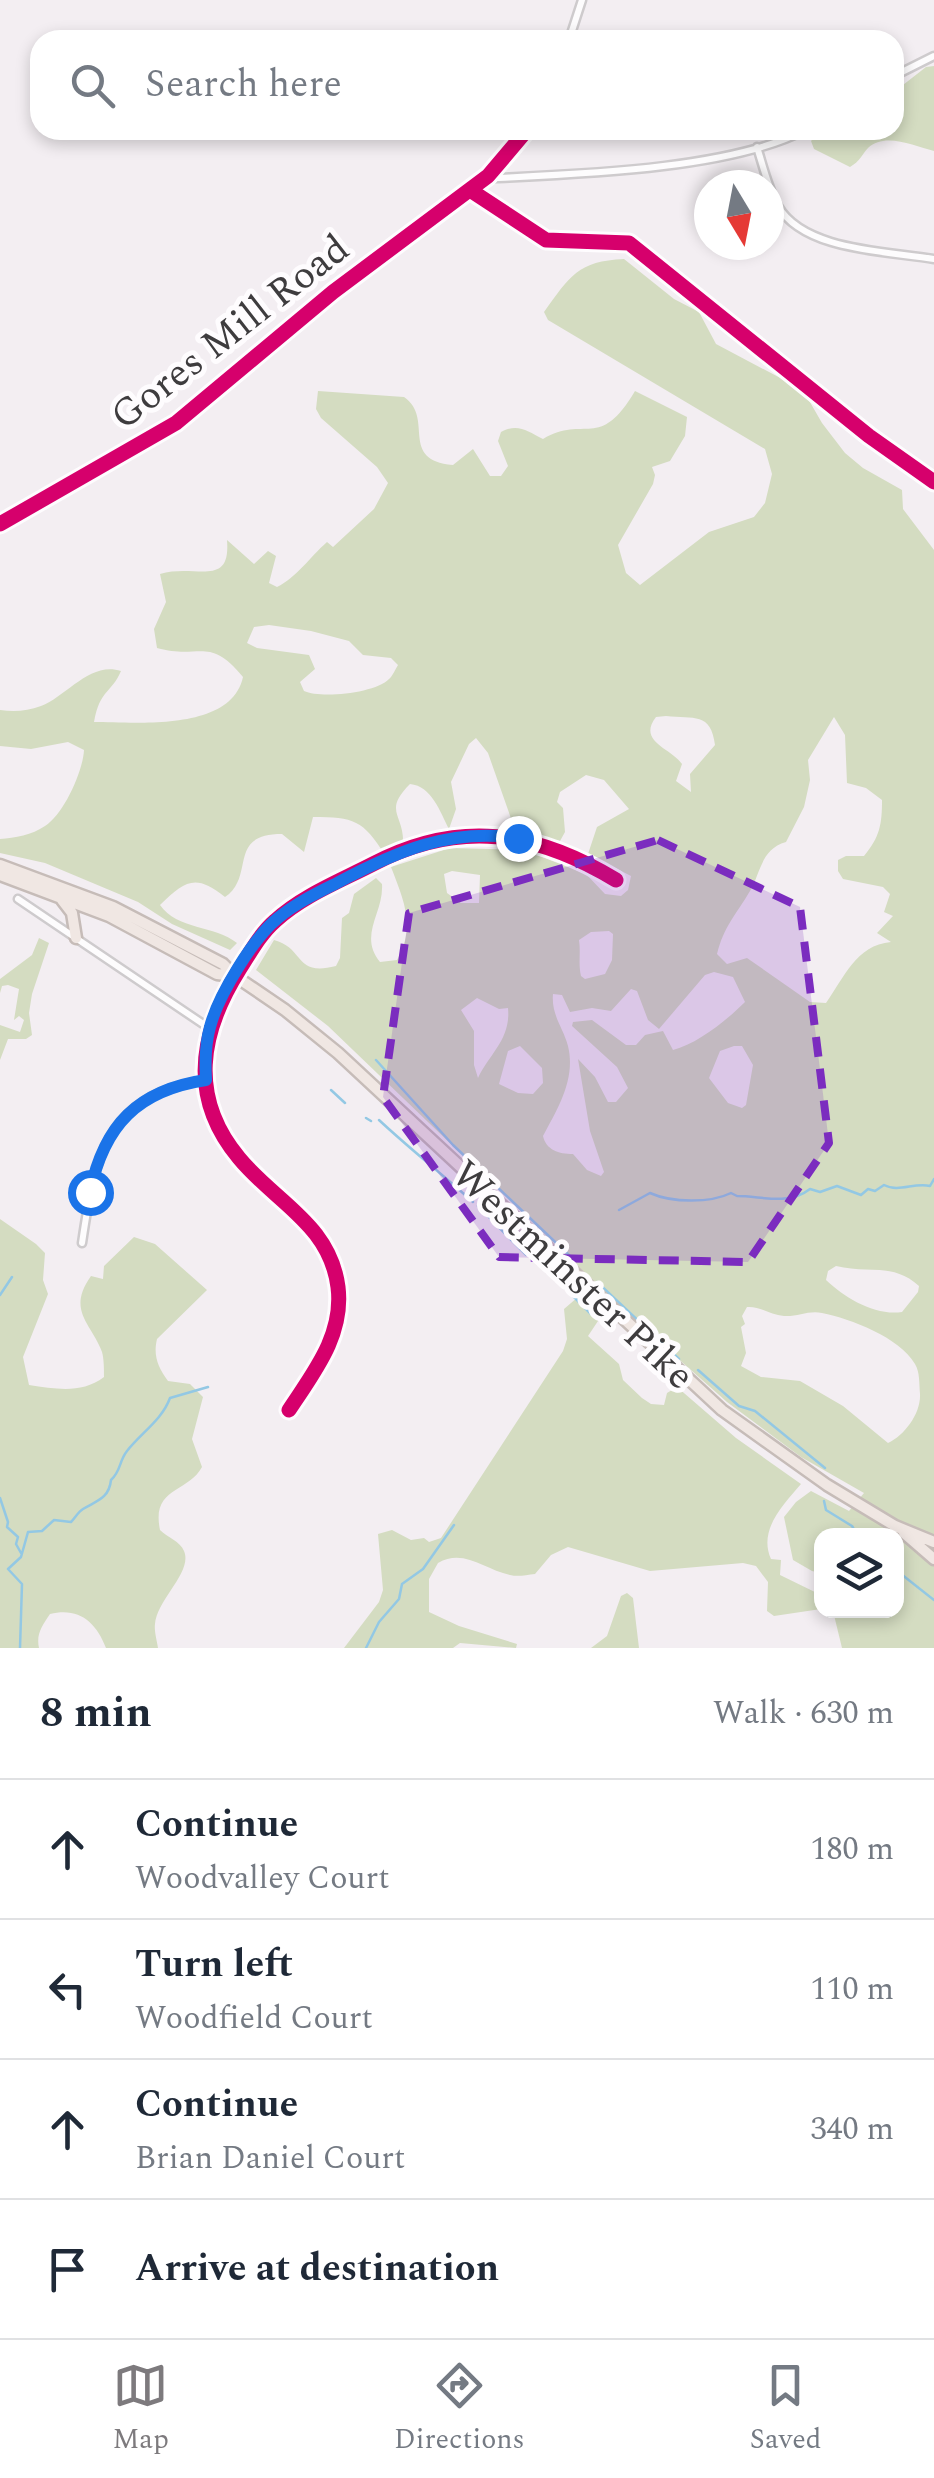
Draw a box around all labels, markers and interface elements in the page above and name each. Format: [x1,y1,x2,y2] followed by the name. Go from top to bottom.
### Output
[30,30,904,140] search box
[145,56,342,114] text: Search here
[65,58,120,113] icon: search
[694,170,784,260] north arrow
[98,220,363,446] street label: Gores Mill Road
[496,816,542,862] route end
[437,1146,708,1405] street label: Westminster Pike
[68,1170,114,1216] route start
[814,1528,904,1618] map controls
[814,1528,904,1618] button: layers
[40,1682,152,1745] text: 8 min
[713,1689,894,1738] text: Walk · 630 m
[135,1796,298,1854] text: Continue
[40,1822,95,1877] icon: ahead
[810,1825,894,1874] text: 180 m
[135,1854,390,1903] text: Woodvalley Court
[135,1936,293,1994] text: Turn left
[40,1962,95,2017] icon: left
[810,1965,894,2014] text: 110 m
[135,1994,373,2043] text: Woodfield Court
[135,2076,298,2134] text: Continue
[40,2102,95,2157] icon: ahead
[810,2105,894,2154] text: 340 m
[135,2134,405,2183] text: Brian Daniel Court
[135,2240,499,2298] text: Arrive at destination
[40,2242,95,2297] icon: arrive
[113,2358,169,2461] tab: Map
[394,2358,525,2461] tab: Directions
[750,2358,821,2461] tab: Saved

